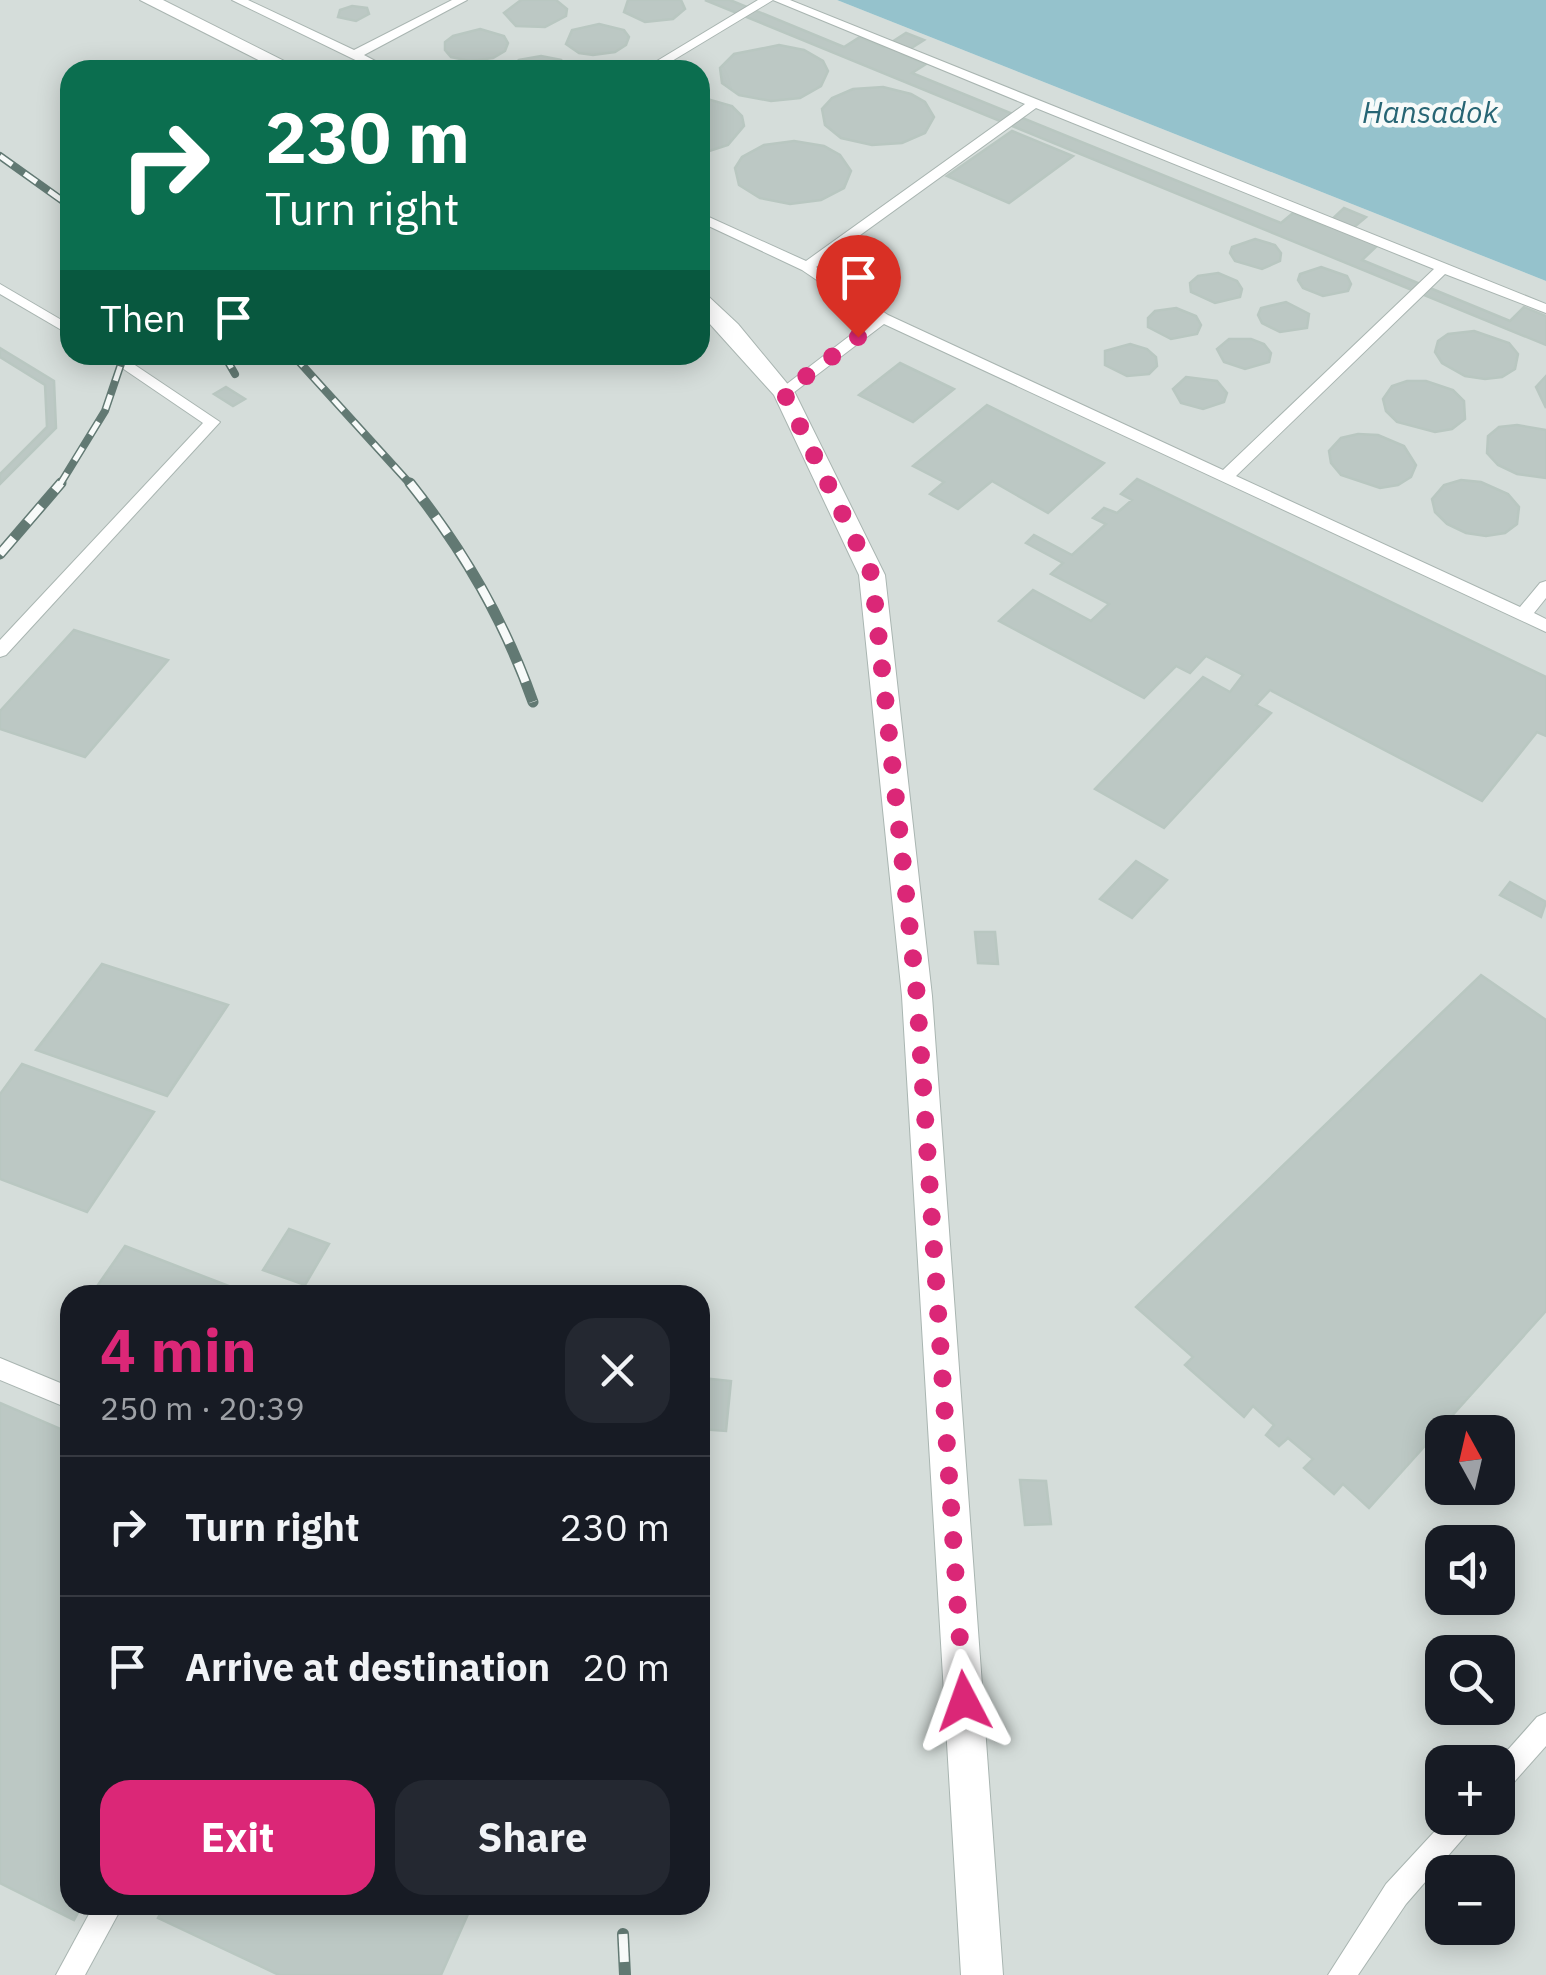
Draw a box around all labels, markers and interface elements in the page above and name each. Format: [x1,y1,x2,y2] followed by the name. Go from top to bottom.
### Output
[265,91,470,182] text: 230 m
[1362,92,1498,131] water label: Hansadok
[100,100,230,230] icon: right
[265,179,460,237] text: Turn right
[816,235,901,338] pin
[831,250,886,305] icon: arrive
[206,290,261,345] icon: arrive
[100,293,186,342] text: Then
[100,1310,257,1389] text: 4 min
[565,1318,670,1423] button: close
[100,1387,305,1429] text: 250 m · 20:39
[1425,1415,1515,1505] north arrow
[1425,1415,1515,1945] map controls
[100,1499,155,1554] icon: right
[185,1502,360,1551] text: Turn right
[559,1502,670,1551] text: 230 m
[1425,1525,1515,1615] button: sound
[1425,1635,1515,1725] button: search
[100,1639,155,1694] icon: arrive
[185,1642,550,1691] text: Arrive at destination
[582,1642,670,1691] text: 20 m
[912,1649,1016,1753] position arrow
[1425,1745,1515,1835] button: +
[100,1780,375,1895] button: Exit
[395,1780,670,1895] button: Share
[1425,1855,1515,1945] button: −

